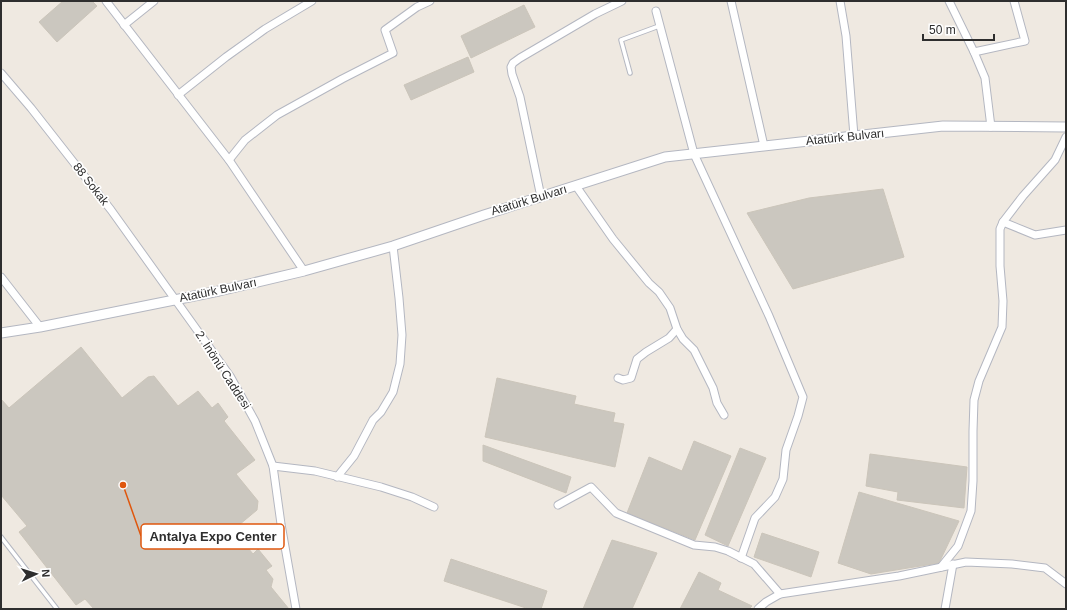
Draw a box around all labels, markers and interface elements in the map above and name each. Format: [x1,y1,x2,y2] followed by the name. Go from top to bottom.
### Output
[923,16,994,42] scale bar
[929,23,956,37] text: 50 m
[805,126,885,148] street label: Atatürk Bulvarı
[70,160,113,209] street label: 88 Sokak
[489,182,569,218] street label: Atatürk Bulvarı
[178,275,258,305] street label: Atatürk Bulvarı
[192,328,254,412] street label: 2. İnönü Caddesi
[141,524,284,549] callout: Antalya Expo Center
[149,529,277,544] text: Antalya Expo Center
[16,554,56,594] north arrow
[40,569,52,578] text: N

